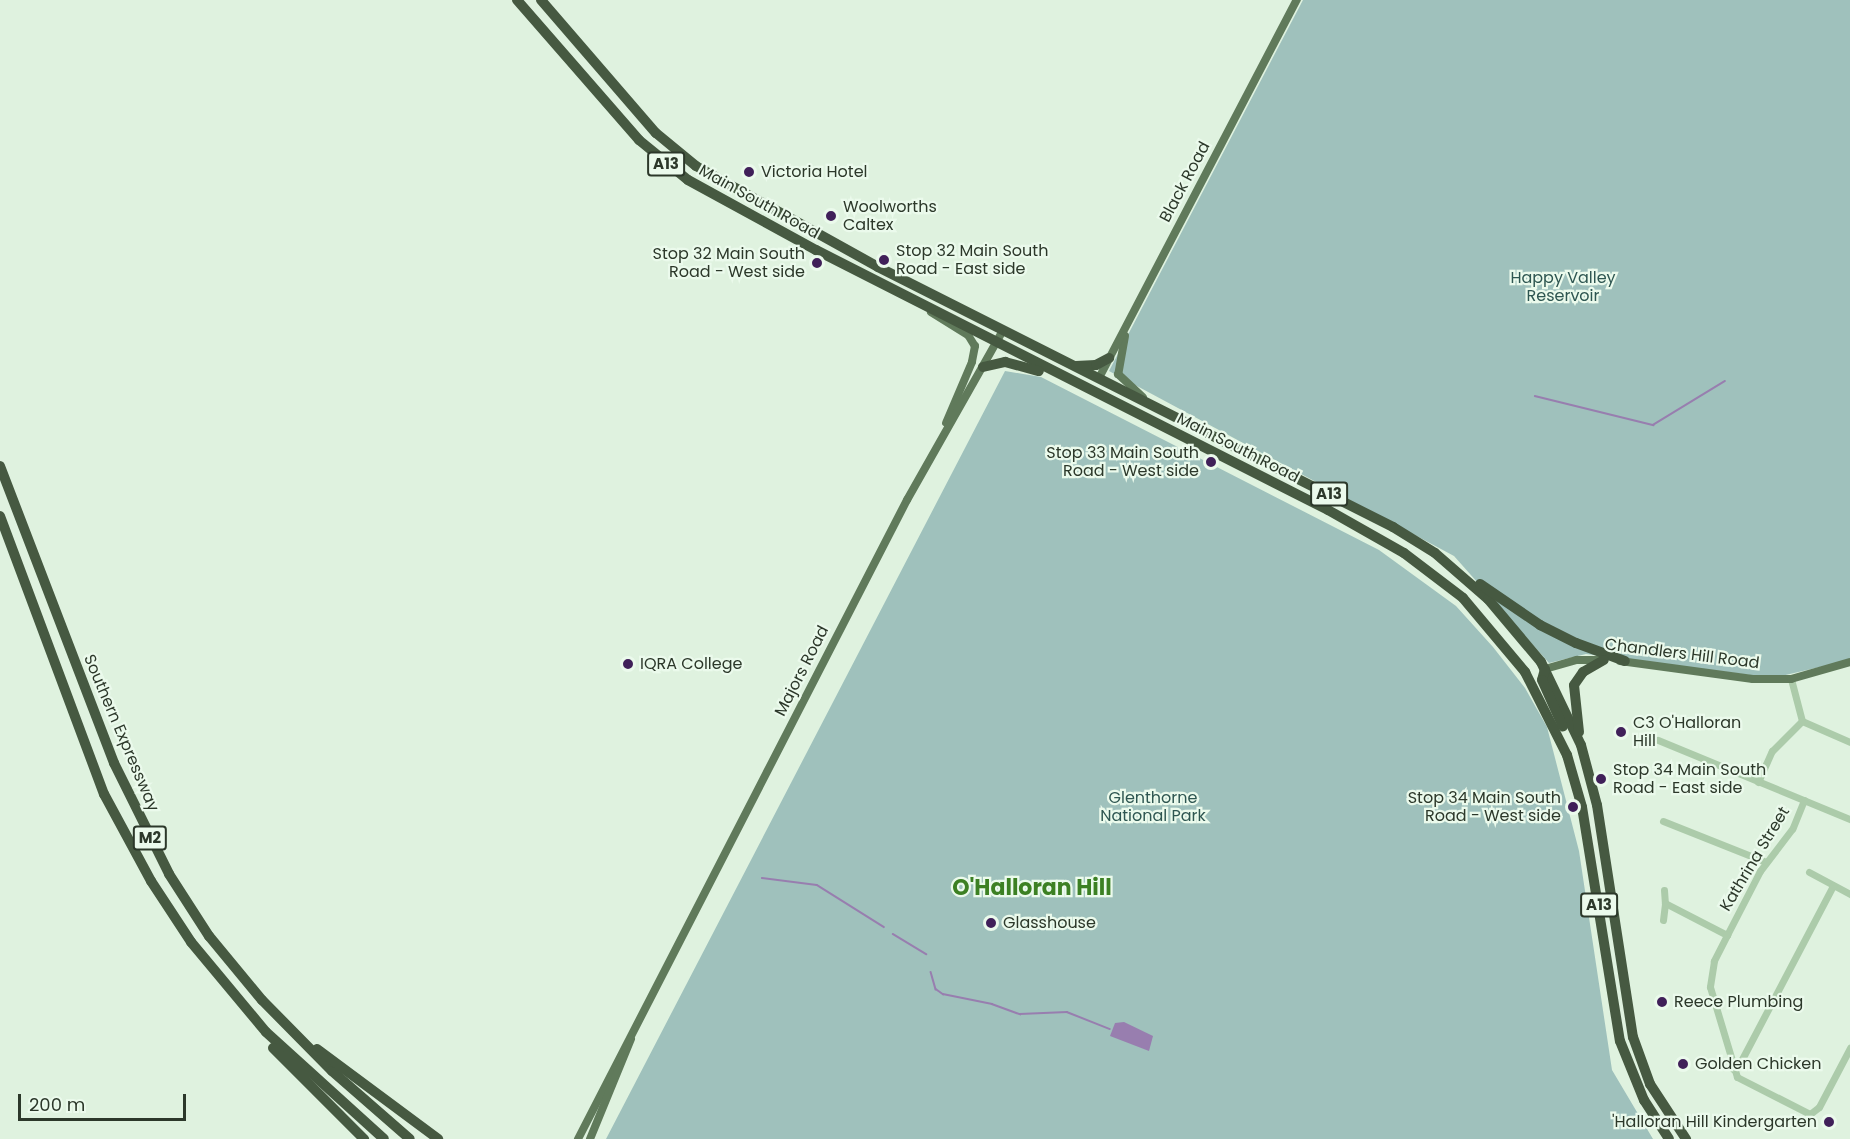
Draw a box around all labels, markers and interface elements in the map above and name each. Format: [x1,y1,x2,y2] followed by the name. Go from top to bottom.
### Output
[1156,138,1214,226] street label: Black Road
[646,152,686,176] road number: A13
[695,161,823,243] street label: Main South Road
[761,162,868,182] place label: Victoria Hotel
[742,165,756,179] marker: Victoria Hotel
[843,197,937,235] place label: Woolworths Caltex
[824,209,838,223] marker: Woolworths Caltex
[896,241,1048,279] place label: Stop 32 Main South Road - East side
[653,244,805,282] place label: Stop 32 Main South Road - West side
[877,253,891,267] marker: Stop 32 Main South Road - East side
[810,256,824,270] marker: Stop 32 Main South Road - West side
[1510,268,1616,306] park label: Happy Valley Reservoir
[1174,409,1302,487] street label: Main South Road
[1046,443,1199,481] place label: Stop 33 Main South Road - West side
[1204,455,1218,469] marker: Stop 33 Main South Road - West side
[1310,482,1348,506] road number: A13
[771,623,833,719] street label: Majors Road
[1604,635,1760,673] street label: Chandlers Hill Road
[79,652,163,814] street label: Southern Expressway
[640,654,742,674] place label: IQRA College
[621,657,635,671] marker: IQRA College
[1633,713,1741,751] place label: C3 O'Halloran Hill
[1614,725,1628,739] marker: C3 O'Halloran Hill
[1613,760,1766,798] place label: Stop 34 Main South Road - East side
[1594,772,1608,786] marker: Stop 34 Main South Road - East side
[1100,788,1206,826] park label: Glenthorne National Park
[1408,788,1561,826] place label: Stop 34 Main South Road - West side
[1566,800,1580,814] marker: Stop 34 Main South Road - West side
[1716,803,1794,915] street label: Kathrina Street
[132,826,168,850] road number: M2
[952,875,1112,901] district label: O'Halloran Hill
[1580,893,1618,917] road number: A13
[1003,913,1096,933] place label: Glasshouse
[984,916,998,930] marker: Glasshouse
[1674,992,1803,1012] place label: Reece Plumbing
[1655,995,1669,1009] marker: Reece Plumbing
[1695,1054,1822,1074] place label: Golden Chicken
[1676,1057,1690,1071] marker: Golden Chicken
[21,1082,189,1120] scale bar
[29,1092,85,1117] text: 200 m
[1612,1112,1817,1132] place label: 'Halloran Hill Kindergarten
[1822,1115,1836,1129] marker: 'Halloran Hill Kindergarten

